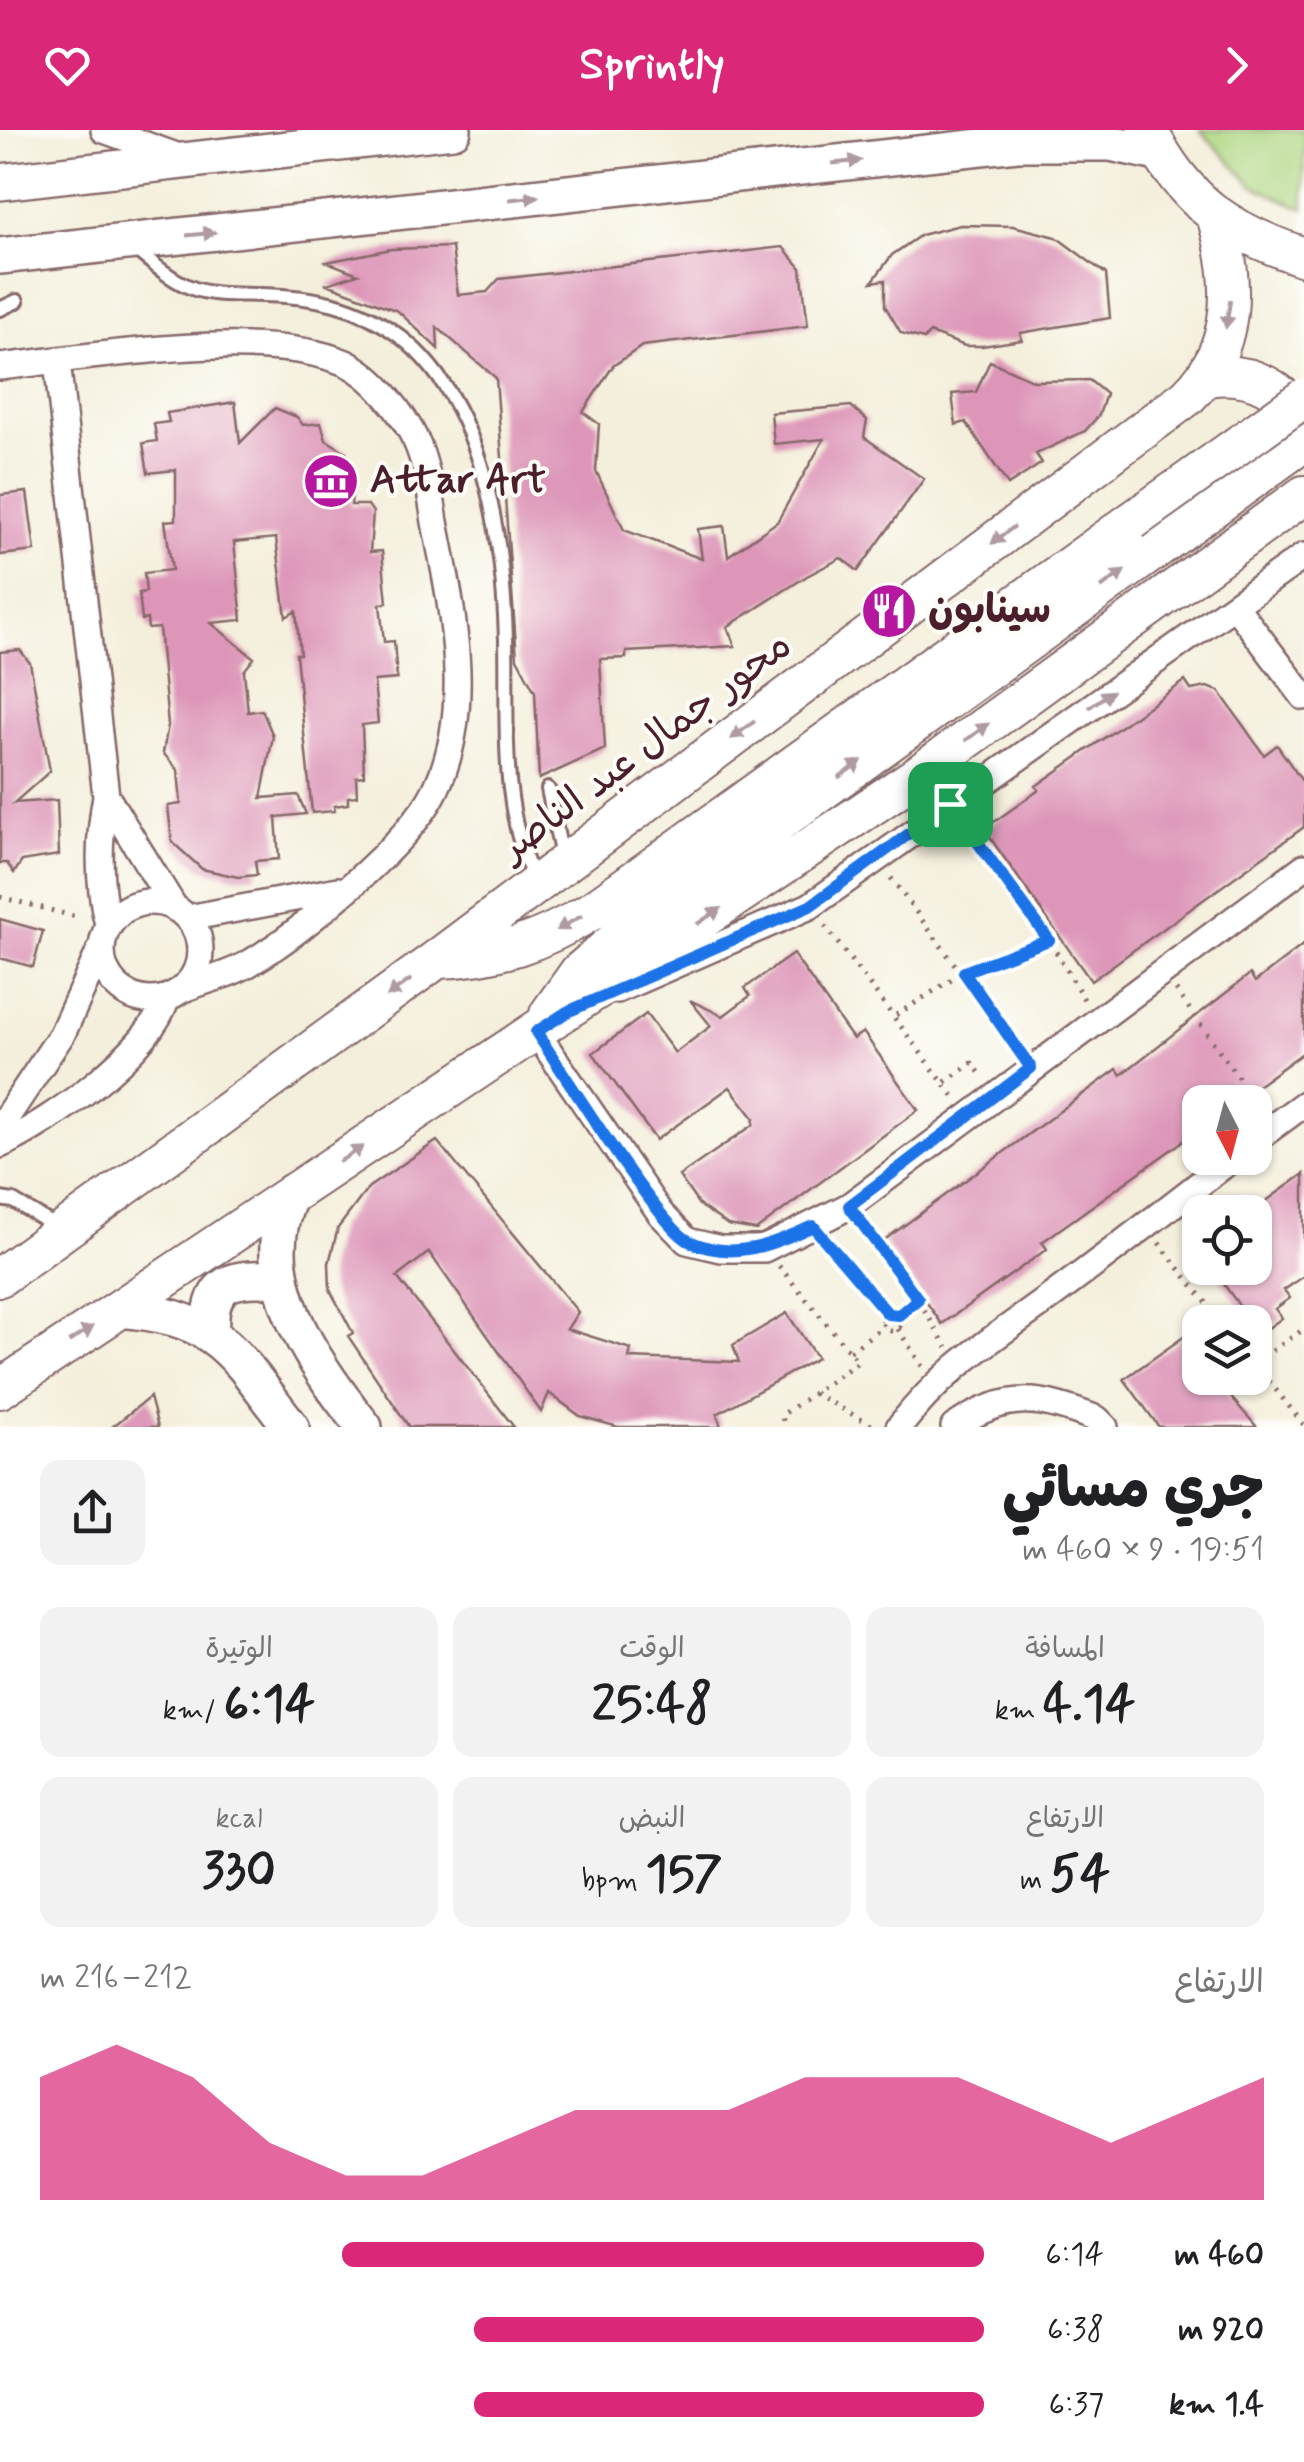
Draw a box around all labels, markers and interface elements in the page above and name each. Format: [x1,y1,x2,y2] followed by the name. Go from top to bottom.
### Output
[579,36,725,95] text: Sprintly
[40,38,95,93] icon: heart
[1209,38,1264,93] icon: forward
[832,154,864,170] one-way arrow
[509,190,541,206] one-way arrow
[186,226,218,242] one-way arrow
[1219,299,1235,331] one-way arrow
[301,451,361,511] museum icon: Attar Art
[370,455,546,507] place label: Attar Art
[990,525,1016,545] one-way arrow
[1100,570,1126,589] one-way arrow
[859,581,919,641] restaurant icon: سينابون
[928,585,1051,637] place label: سينابون
[487,620,803,876] street label: محور جمال عبد الناصر
[1088,690,1114,709] one-way arrow
[730,720,756,740] one-way arrow
[964,723,991,743] one-way arrow
[836,760,863,779] one-way arrow
[908,762,993,847] pin
[923,777,978,832] icon: arrive
[696,907,723,926] one-way arrow
[555,914,583,932] one-way arrow
[386,977,412,997] one-way arrow
[1182,1085,1272,1175] north arrow
[1182,1085,1272,1395] map controls
[337,1145,365,1163] one-way arrow
[1182,1195,1272,1285] button: locate
[1182,1305,1272,1395] button: layers
[67,1326,95,1344] one-way arrow
[1002,1455,1264,1527] text: جري مسائي
[40,1460,145,1565] button: share
[1022,1529,1264,1571] text: 19:51 · 9 × 460 m
[205,1631,273,1668] text: الوتيرة
[619,1631,685,1668] text: الوقت
[1025,1631,1105,1668] text: المسافة
[223,1672,315,1738] text: 6:14
[592,1672,713,1738] text: 25:48
[1043,1672,1135,1738] text: 4.14
[163,1693,223,1730] text: /km
[995,1693,1043,1730] text: km
[215,1801,263,1838] text: kcal
[619,1801,685,1838] text: النبض
[1026,1801,1104,1838] text: الارتفاع
[202,1838,276,1904] text: 330
[646,1842,722,1908] text: 157
[1050,1842,1110,1908] text: 54
[582,1863,646,1900] text: bpm
[1020,1863,1050,1900] text: m
[40,1957,192,1999] text: 212–216 m
[1174,1962,1264,2004] text: الارتفاع
[1045,2234,1104,2276] text: 6:14
[1174,2234,1264,2276] text: 460 m
[1047,2309,1104,2351] text: 6:38
[1178,2309,1264,2351] text: 920 m
[1049,2384,1104,2426] text: 6:37
[1169,2384,1264,2426] text: 1.4 km

